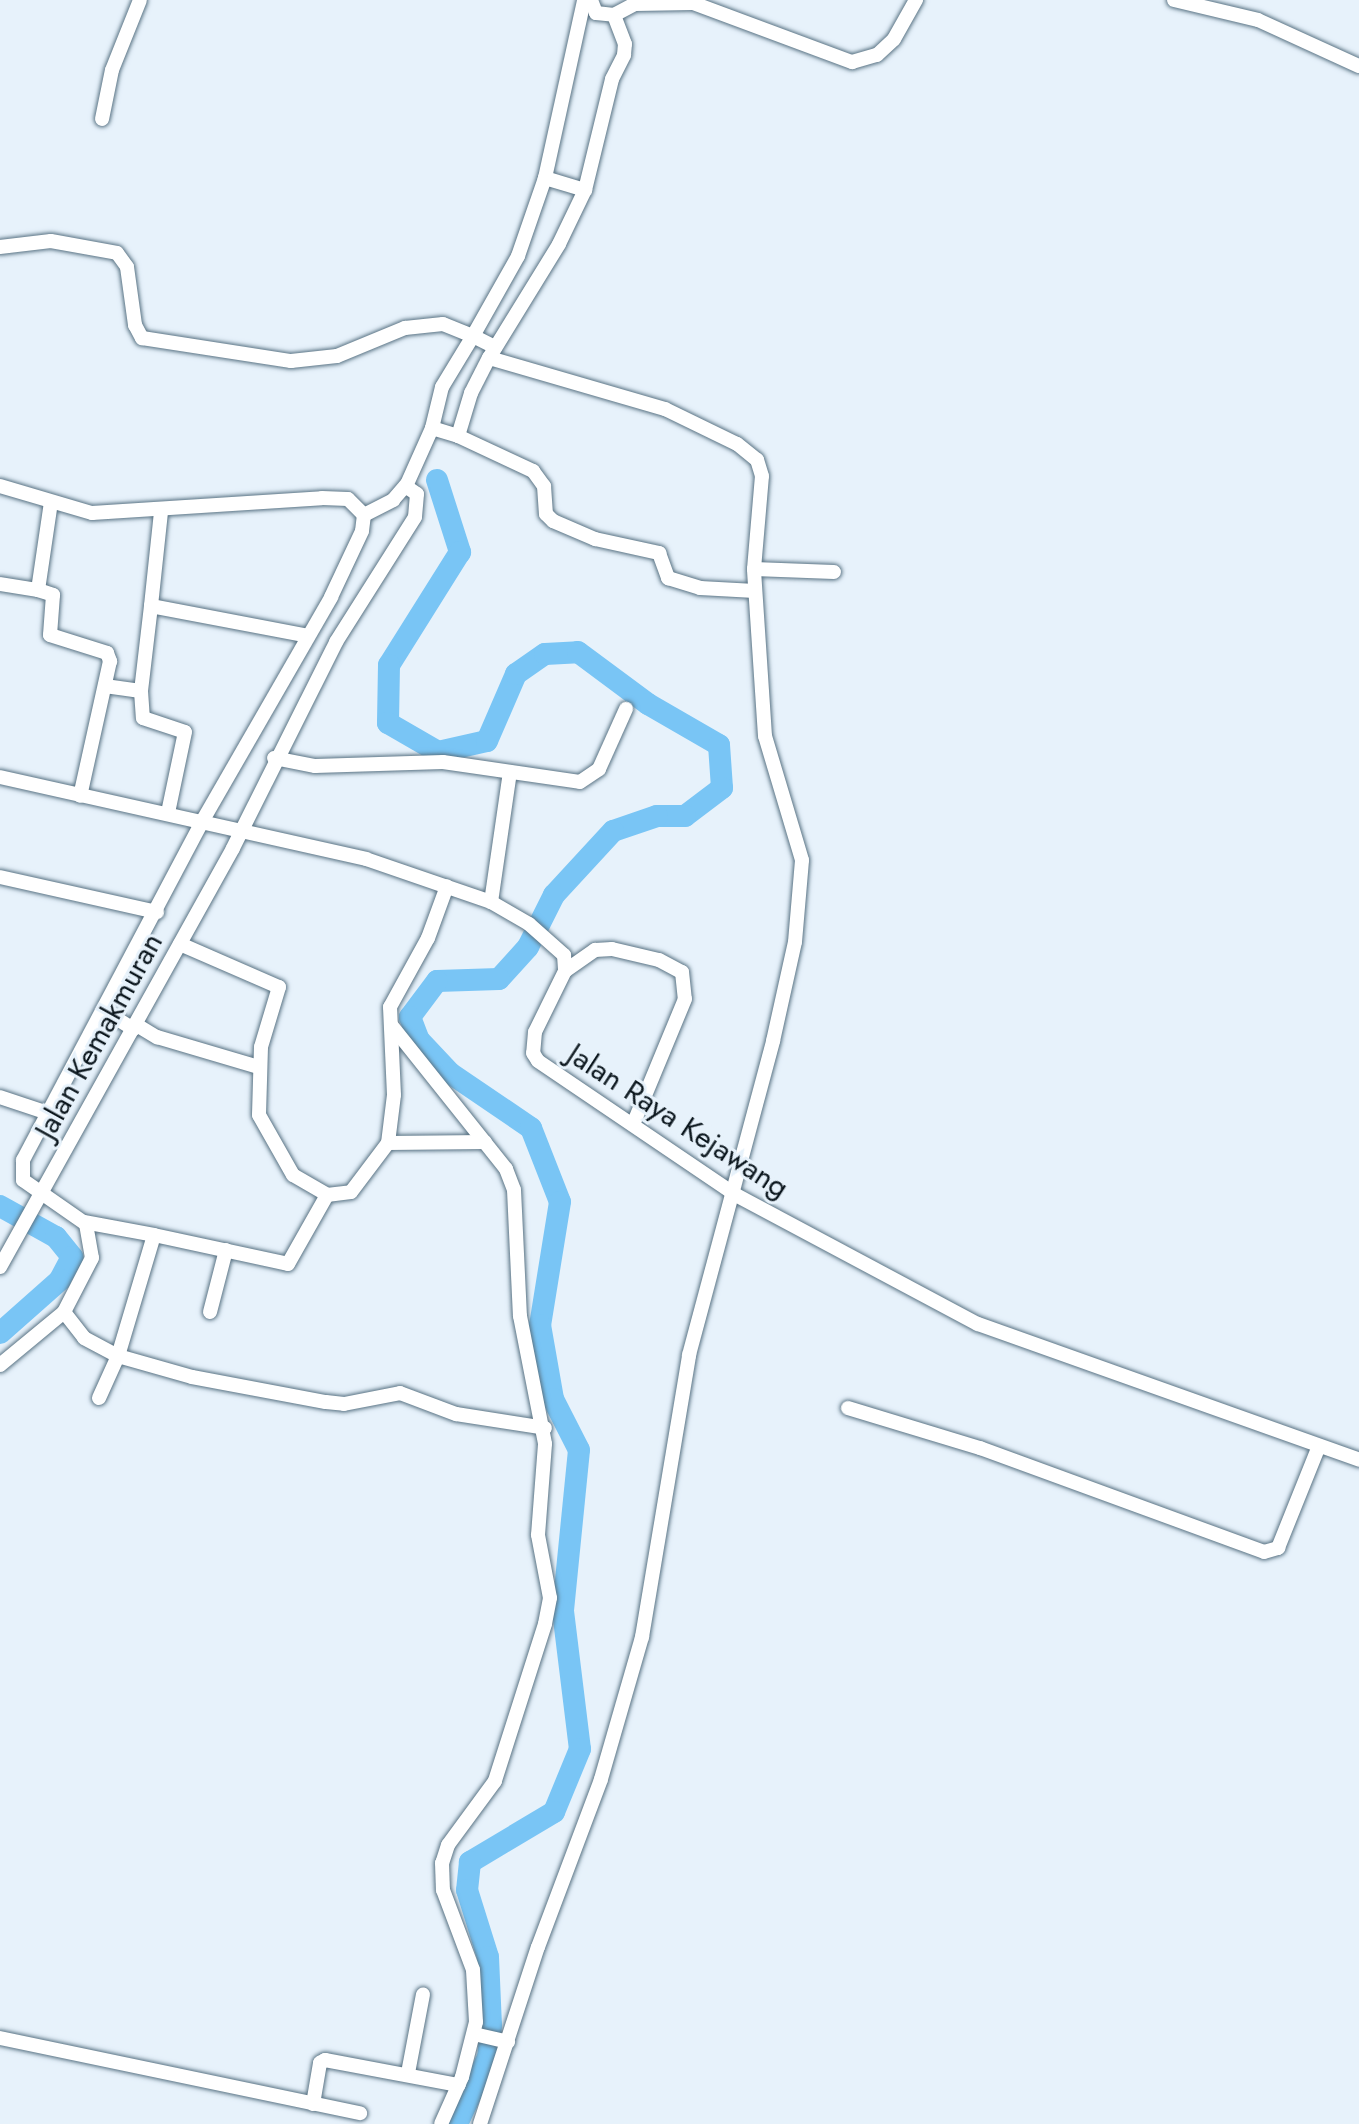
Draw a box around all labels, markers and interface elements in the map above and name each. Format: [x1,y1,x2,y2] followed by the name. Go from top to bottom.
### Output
[28,927,170,1145] street label: Jalan Kemakmuran
[561,1036,795,1206] street label: Jalan Raya Kejawang

